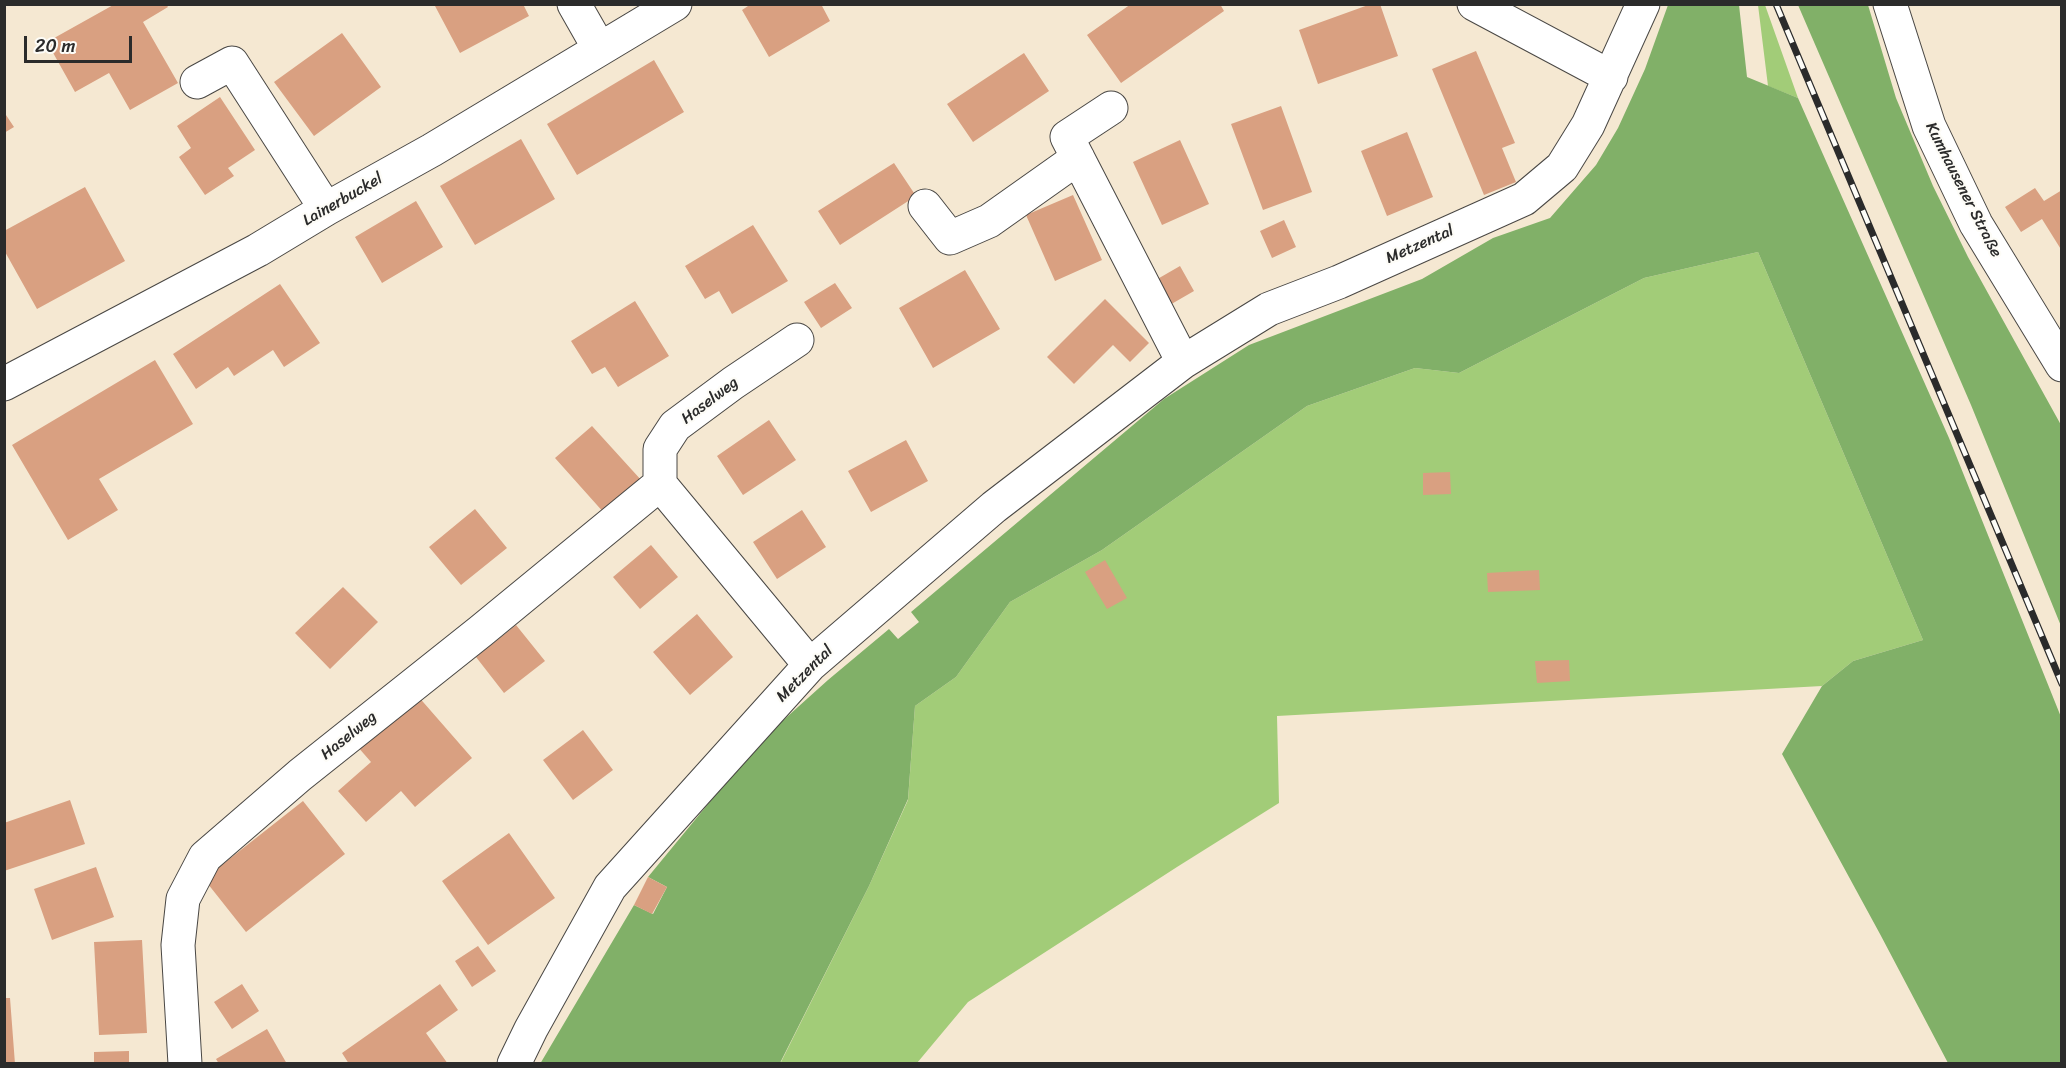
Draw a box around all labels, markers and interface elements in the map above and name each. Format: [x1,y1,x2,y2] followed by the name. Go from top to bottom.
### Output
[27,24,135,62] scale bar
[35,30,75,62] text: 20 m
[1921,119,2005,261] street label: Kumhausener Straße
[300,169,386,231] street label: Lainerbuckel
[1383,222,1457,268] street label: Metzental
[678,373,742,429] street label: Haselweg
[773,642,837,706] street label: Metzental
[317,708,381,764] street label: Haselweg

